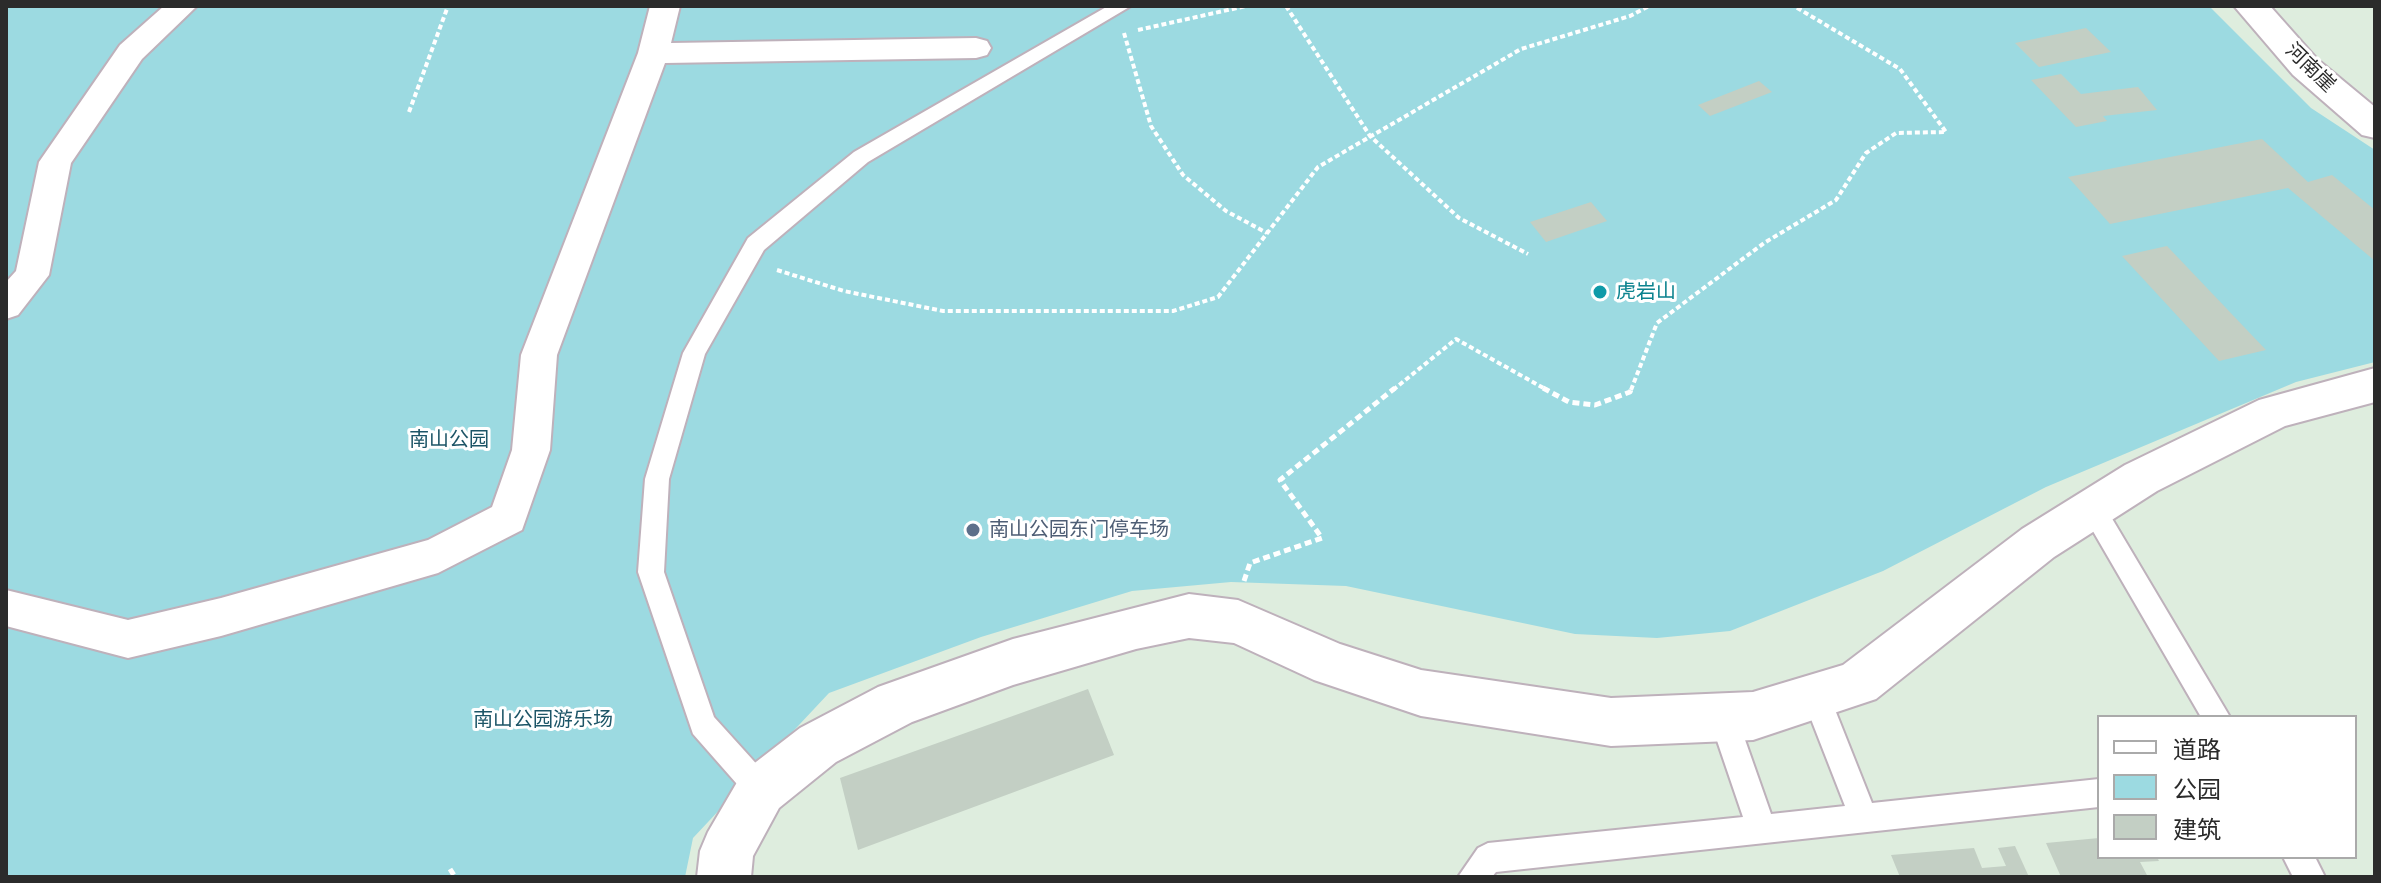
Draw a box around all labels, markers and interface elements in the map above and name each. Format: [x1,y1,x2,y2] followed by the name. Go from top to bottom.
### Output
[2280,39,2340,97] street label: 河南崖
[1616,280,1676,304] place label: 虎岩山
[1591,283,1609,301] marker: 虎岩山
[409,428,489,452] park label: 南山公园
[989,518,1169,542] place label: 南山公园东门停车场
[964,521,982,539] marker: 南山公园东门停车场
[473,708,613,732] park label: 南山公园游乐场
[2097,715,2357,859] legend
[2173,734,2221,765] text: 道路
[2173,774,2221,805] text: 公园
[2173,814,2221,845] text: 建筑

